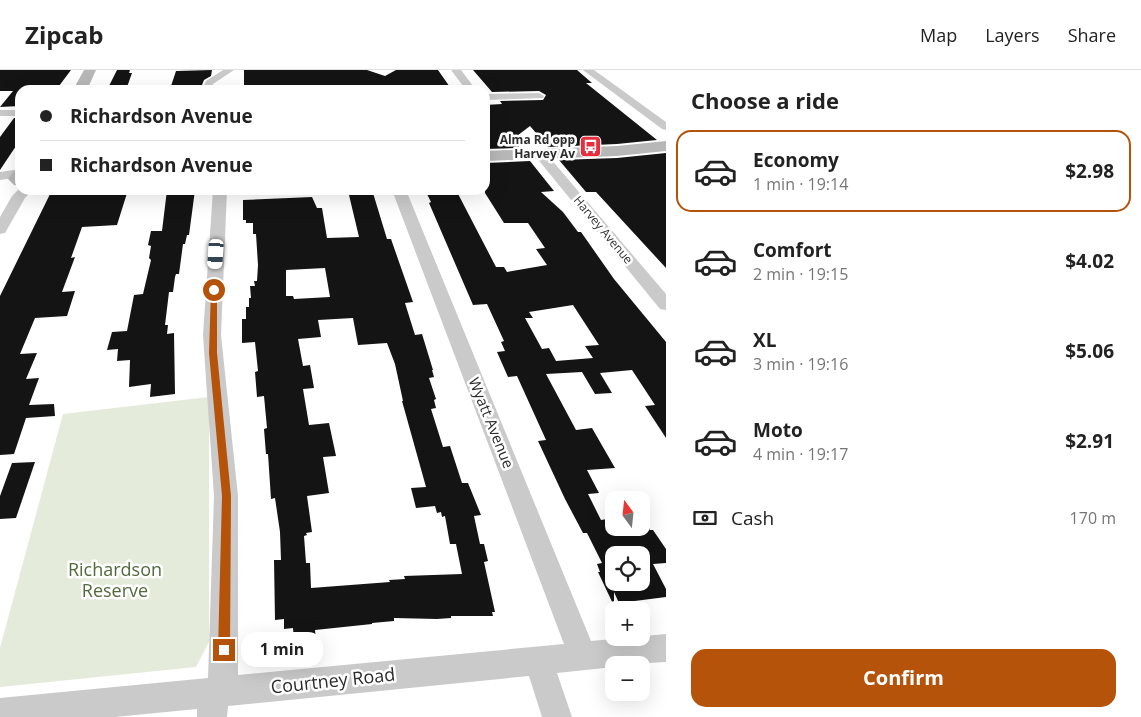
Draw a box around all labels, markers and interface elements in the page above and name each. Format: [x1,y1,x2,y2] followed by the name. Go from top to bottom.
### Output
[25,18,103,51] text: Zipcab
[920,23,957,47] text: Map
[985,23,1040,47] text: Layers
[1068,23,1116,47] text: Share
[691,85,839,115] text: Choose a ride
[70,103,253,129] text: Richardson Avenue
[500,131,575,162] place label: Alma Rd opp Harvey Av
[579,135,603,159] bus stop icon: Alma Rd opp Harvey Av
[753,147,839,173] text: Economy
[693,149,738,194] icon: car
[70,152,253,178] text: Richardson Avenue
[1065,158,1114,184] text: $2.98
[753,173,848,195] text: 1 min · 19:14
[570,192,637,268] street label: Harvey Avenue
[753,237,832,263] text: Comfort
[207,239,224,269] car
[693,239,738,284] icon: car
[1065,248,1114,274] text: $4.02
[753,263,848,285] text: 2 min · 19:15
[203,279,225,301] route start
[753,327,776,353] text: XL
[693,329,738,374] icon: car
[1065,338,1114,364] text: $5.06
[753,353,848,375] text: 3 min · 19:16
[465,374,519,471] street label: Wyatt Avenue
[753,417,803,443] text: Moto
[693,419,738,464] icon: car
[1065,428,1114,454] text: $2.91
[753,443,848,465] text: 4 min · 19:17
[605,491,650,536] north arrow
[605,491,650,701] map controls
[691,504,719,532] icon: cash
[731,505,774,531] text: Cash
[1070,507,1116,529] text: 170 m
[605,546,650,591] button: locate
[68,557,162,602] park label: Richardson Reserve
[605,601,650,646] button: +
[242,632,324,668] callout: 1 min
[260,638,304,660] text: 1 min
[213,639,235,661] route end
[691,649,1116,707] button: Confirm
[605,656,650,701] button: −
[270,662,396,698] street label: Courtney Road

